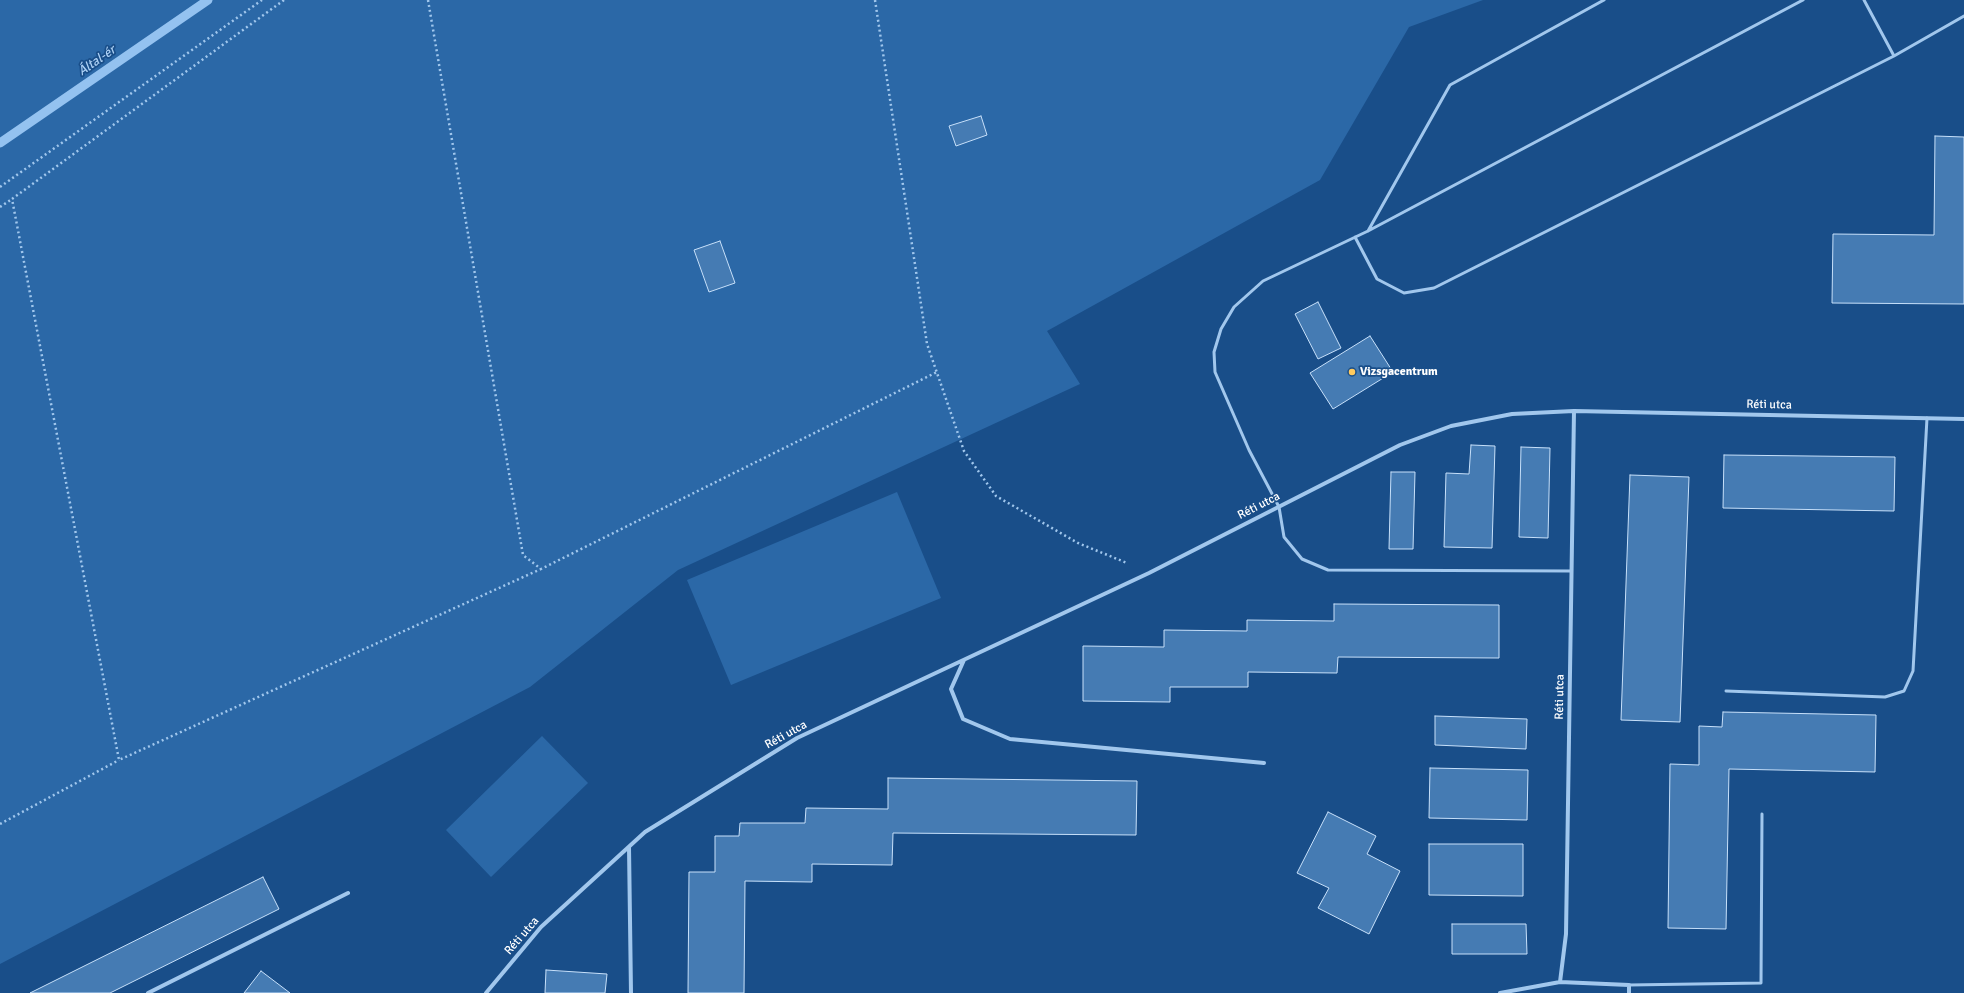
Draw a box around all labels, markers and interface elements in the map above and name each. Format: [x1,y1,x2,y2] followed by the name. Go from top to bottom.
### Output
[75,43,119,79] water label: Által-ér
[1360,365,1438,379] place label: Vizsgacentrum
[1347,367,1357,377] marker: Vizsgacentrum
[1746,397,1792,413] street label: Réti utca
[1235,489,1283,523] street label: Réti utca
[1552,674,1568,720] street label: Réti utca
[763,718,809,752] street label: Réti utca
[502,914,542,958] street label: Réti utca

